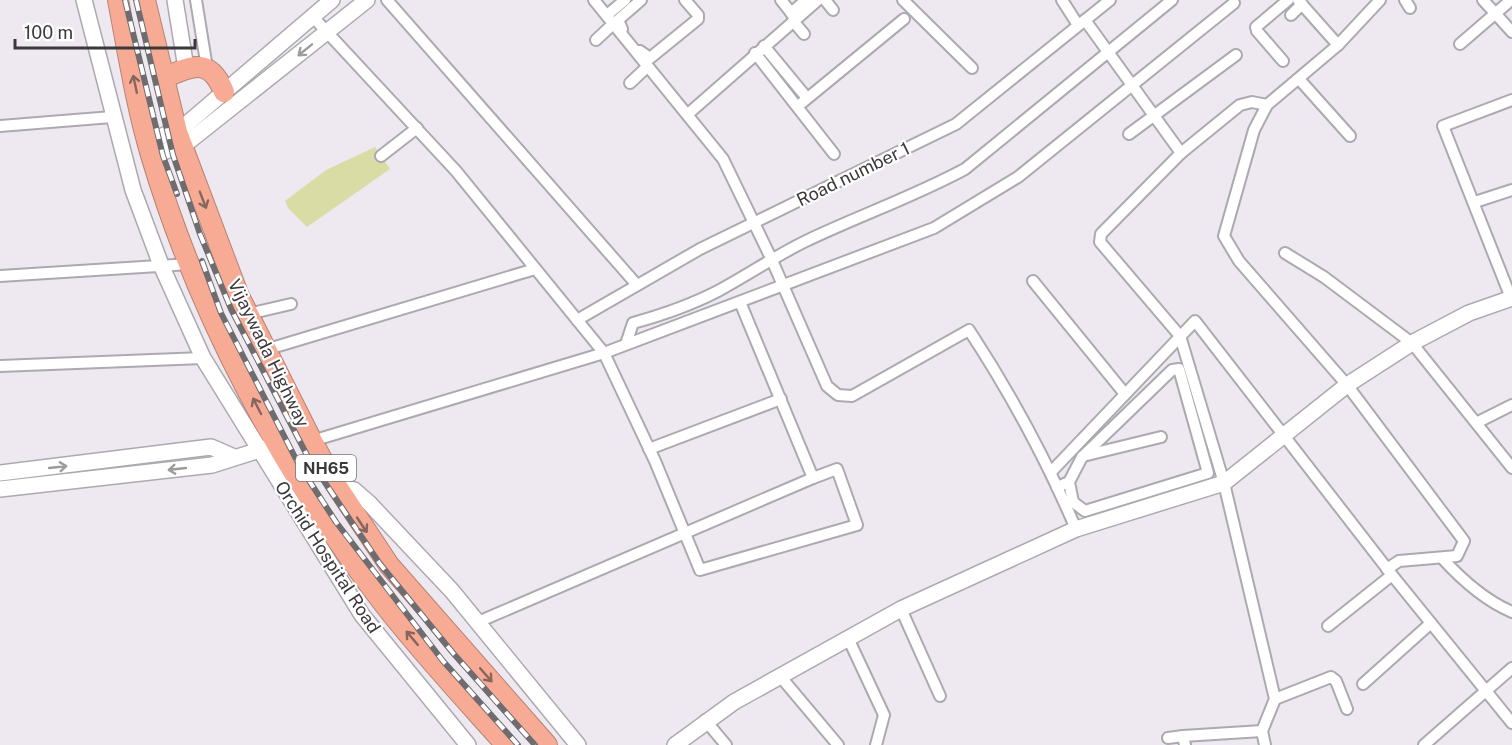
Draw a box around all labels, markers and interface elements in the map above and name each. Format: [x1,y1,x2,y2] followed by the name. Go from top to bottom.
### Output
[15,12,195,50] scale bar
[24,22,73,43] text: 100 m
[297,44,313,57] one-way arrow
[129,75,140,95] one-way arrow
[793,138,913,210] street label: Road number 1
[198,190,209,209] one-way arrow
[224,276,314,431] street label: Vijaywada Highway
[251,398,263,416] one-way arrow
[296,455,356,481] road number: NH65
[48,461,68,472] one-way arrow
[167,464,187,475] one-way arrow
[271,477,385,637] street label: Orchid Hospital Road
[356,516,368,532] one-way arrow
[405,630,418,646] one-way arrow
[479,667,493,682] one-way arrow

